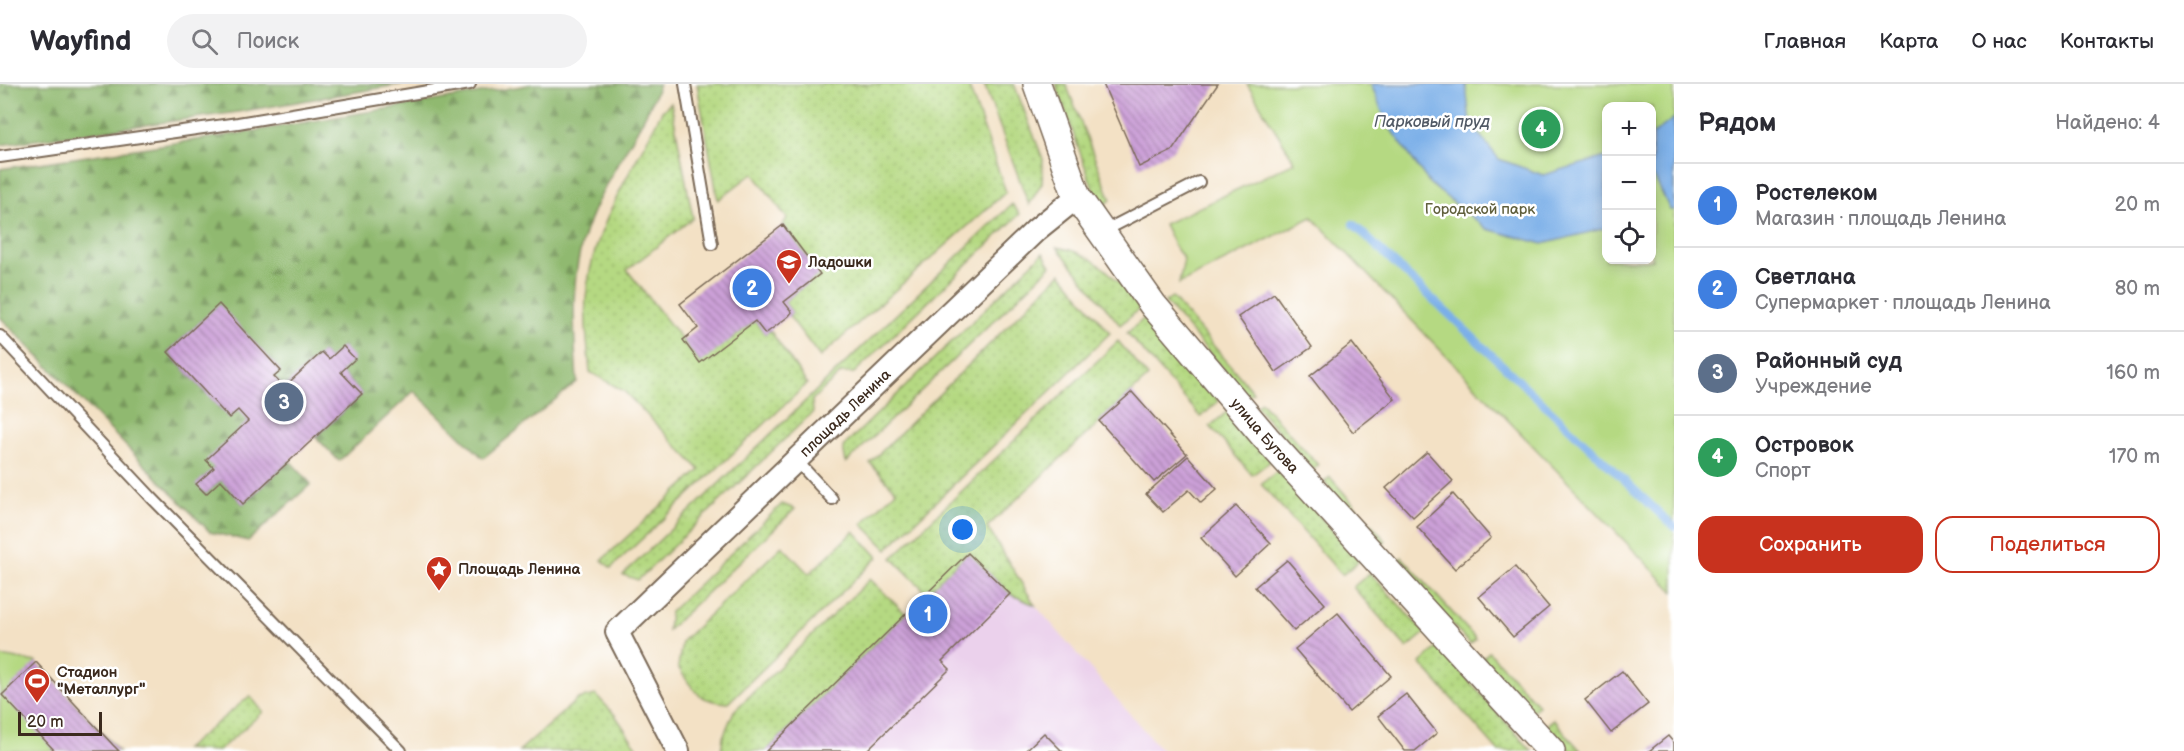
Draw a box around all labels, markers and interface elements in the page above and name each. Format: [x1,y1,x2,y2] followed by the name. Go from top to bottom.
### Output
[167,14,587,68] search box
[30,25,131,58] text: Wayfind
[188,25,221,58] icon: search
[236,28,299,55] text: Поиск
[1763,29,1846,54] text: Главная
[1879,29,1938,54] text: Карта
[1971,29,2027,54] text: О нас
[2060,29,2154,54] text: Контакты
[1602,102,1656,264] map controls
[1602,102,1656,156] button: +
[1522,106,1560,152] pin: 4
[1698,108,1776,139] text: Рядом
[2055,111,2160,135] text: Найдено: 4
[1374,113,1490,132] water label: Парковый пруд
[1602,156,1656,210] button: −
[1755,180,1878,207] text: Ростелеком
[1713,193,1722,217] text: 1
[2115,193,2160,217] text: 20 m
[1425,200,1535,219] park label: Городской парк
[1755,207,2006,231] text: Магазин · площадь Ленина
[1602,210,1656,264] button: locate
[774,247,804,285] school or university icon: Ладошки
[807,253,872,272] place label: Ладошки
[1755,264,1855,291] text: Светлана
[732,266,771,310] pin: 2
[1712,277,1723,301] text: 2
[2115,277,2160,301] text: 80 m
[1755,291,2051,315] text: Супермаркет · площадь Ленина
[1755,348,1902,375] text: Районный суд
[1712,361,1723,385] text: 3
[2106,361,2160,385] text: 160 m
[796,365,895,461] street label: площадь Ленина
[1755,375,1872,399] text: Учреждение
[264,380,304,424] pin: 3
[1227,394,1303,478] street label: улица Бутова
[1755,432,1854,459] text: Островок
[1712,445,1723,469] text: 4
[2109,445,2160,469] text: 170 m
[1755,459,1811,483] text: Спорт
[948,515,977,544] your location
[1698,516,1923,573] button: Сохранить
[1935,516,2160,573] button: Поделиться
[424,554,454,592] place icon: Площадь Ленина
[458,560,581,579] place label: Площадь Ленина
[908,592,948,636] pin: 1
[57,663,145,699] place label: Стадион "Металлург"
[22,666,52,704] sports icon: Стадион "Металлург"
[18,709,102,736] scale bar
[27,713,63,732] text: 20 m

